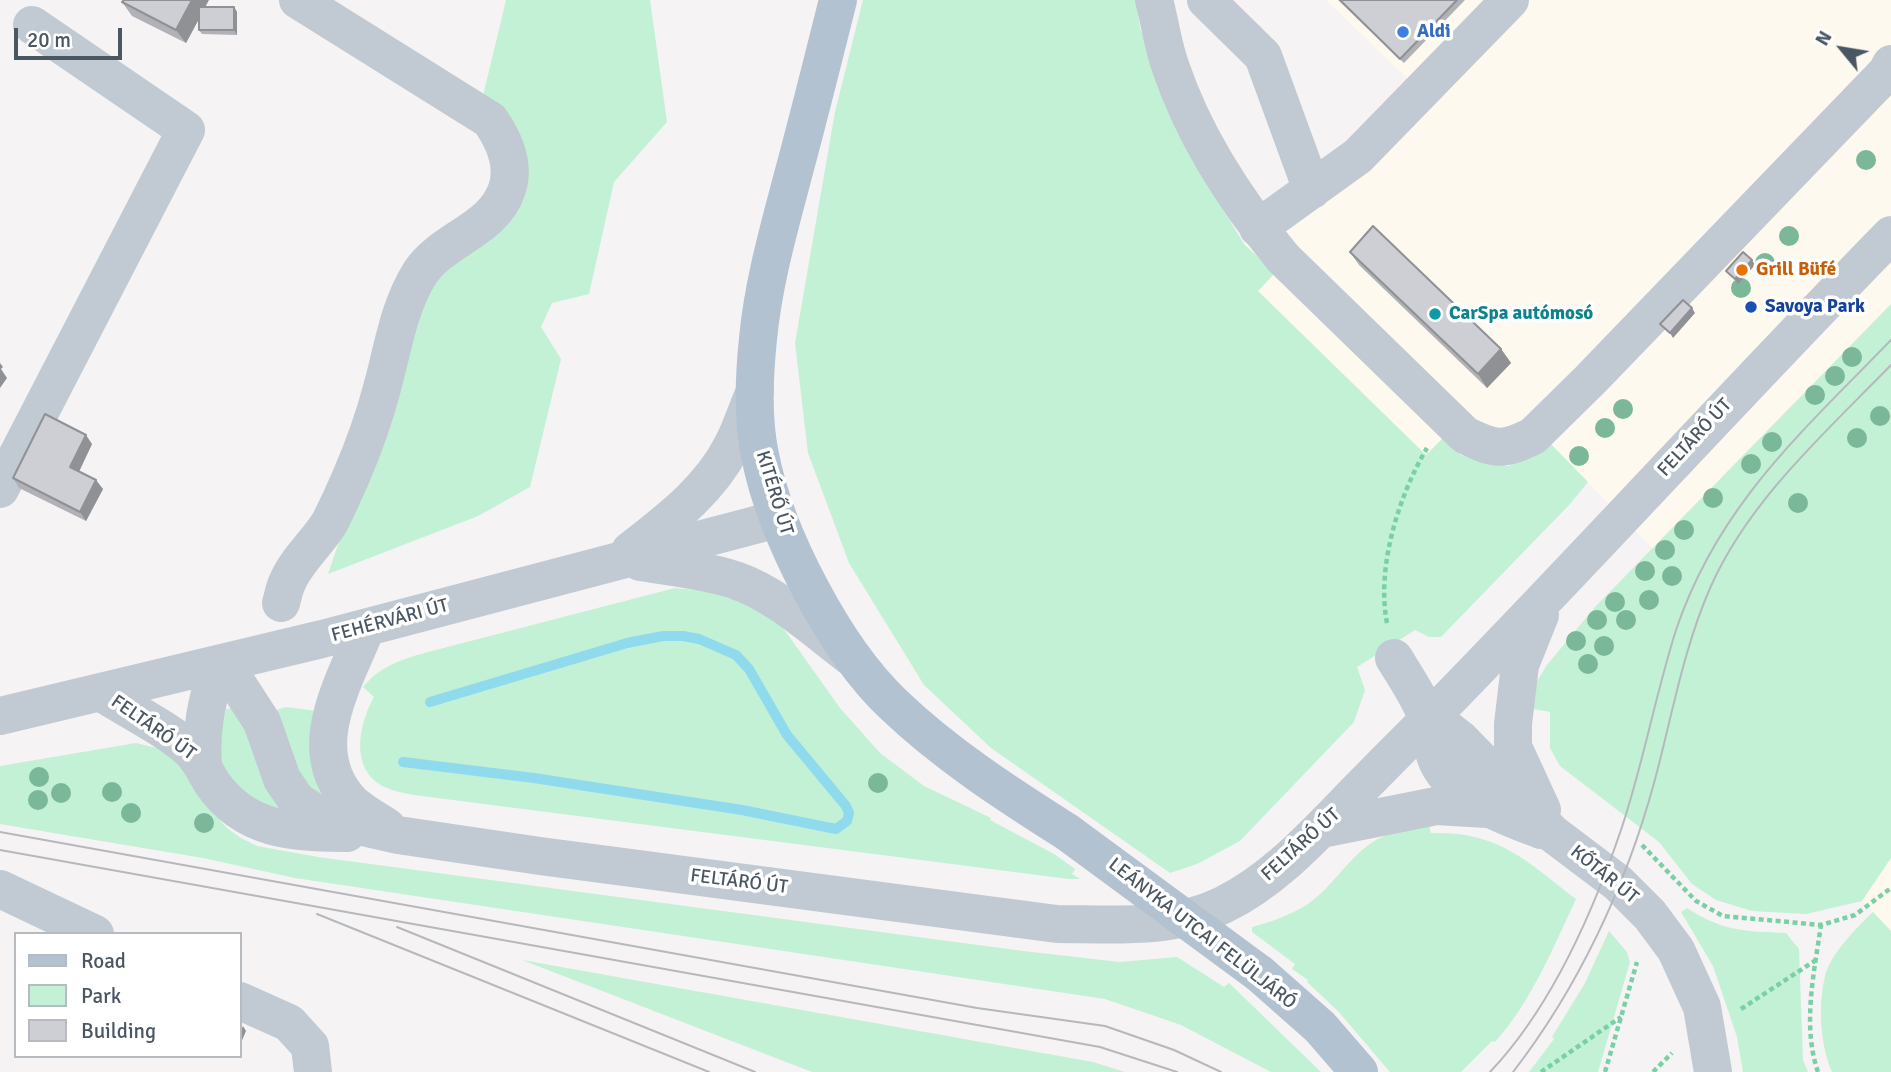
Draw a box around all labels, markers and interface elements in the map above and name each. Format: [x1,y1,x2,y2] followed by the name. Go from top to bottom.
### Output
[18,14,126,58] scale bar
[1807,14,1877,84] north arrow
[1417,21,1451,43] place label: Aldi
[1395,24,1411,40] marker: Aldi
[27,27,71,53] text: 20 m
[1810,27,1838,50] text: N
[1756,259,1836,281] place label: Grill Büfé
[1734,262,1750,278] marker: Grill Büfé
[1765,296,1865,318] place label: Savoya Park
[1743,299,1759,315] marker: Savoya Park
[1449,303,1593,325] place label: CarSpa autómosó
[1427,306,1443,322] marker: CarSpa autómosó
[1653,394,1737,482] street label: FELTÁRÓ ÚT
[750,448,798,538] street label: KITÉRŐ ÚT
[329,594,451,648] street label: FEHÉRVÁRI ÚT
[106,691,200,765] street label: FELTÁRÓ ÚT
[1257,804,1345,886] street label: FELTÁRÓ ÚT
[1566,841,1642,909] street label: KŐTÁR ÚT
[1104,854,1300,1014] street label: LEÁNYKA UTCAI FELÜLJÁRÓ
[689,865,789,899] street label: FELTÁRÓ ÚT
[14,932,242,1058] legend
[81,948,126,974] text: Road
[81,983,121,1009] text: Park
[81,1018,156,1044] text: Building

